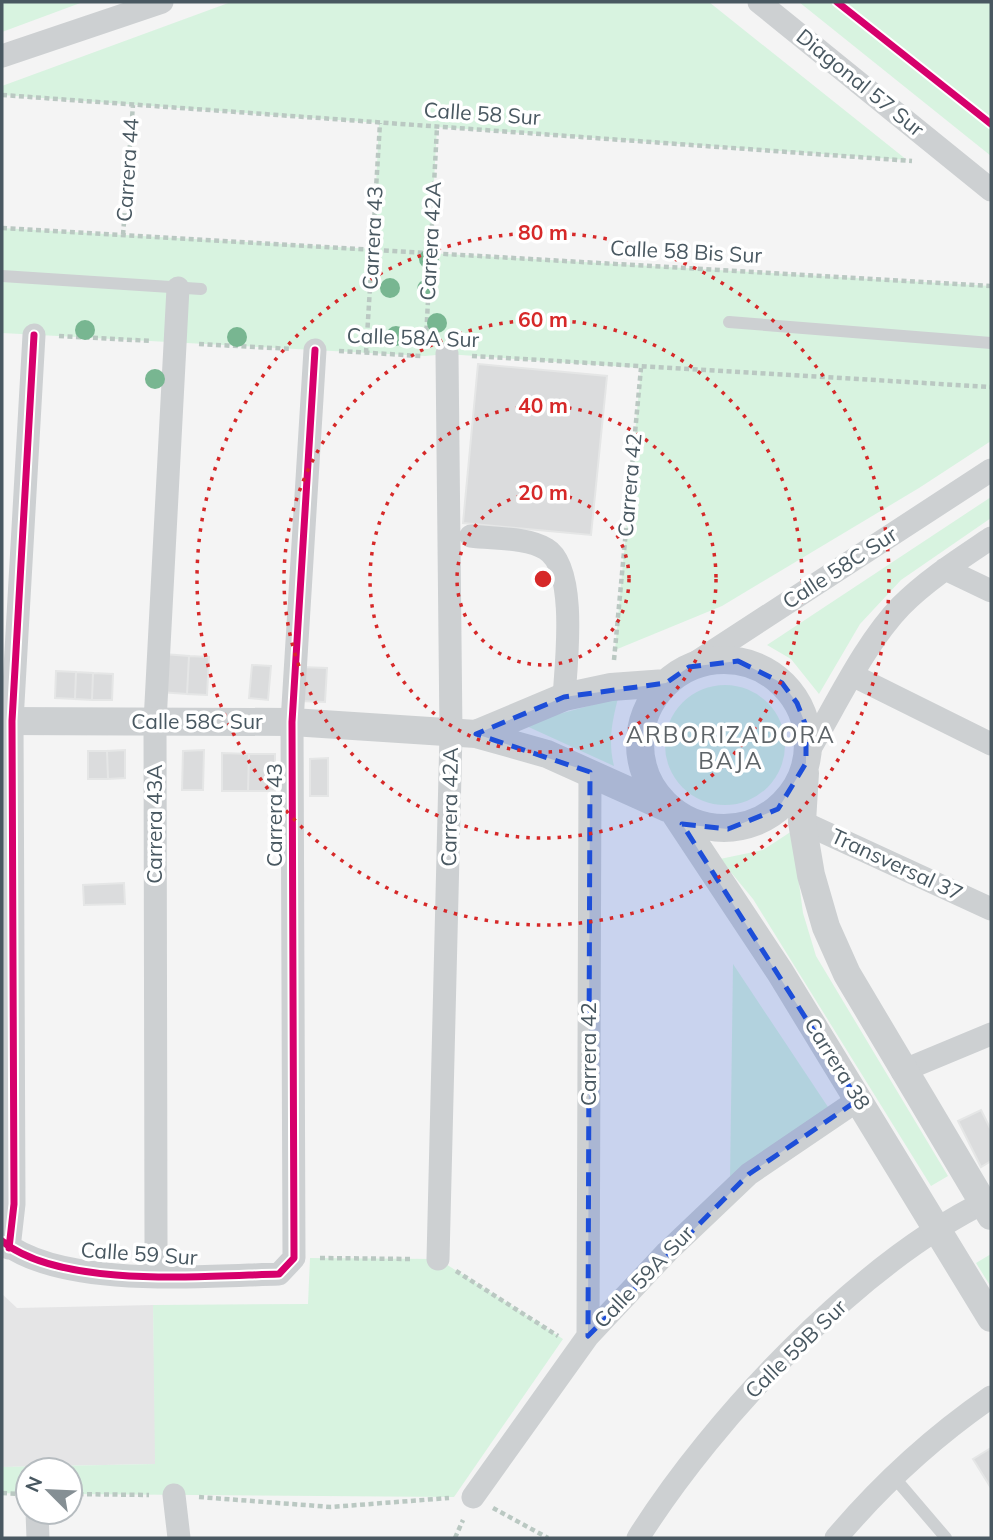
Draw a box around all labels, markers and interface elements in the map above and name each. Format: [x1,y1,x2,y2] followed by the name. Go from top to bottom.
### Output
[792,23,930,142] street label: Diagonal 57 Sur
[423,96,542,130] street label: Calle 58 Sur
[110,117,144,223] street label: Carrera 44
[414,180,446,301] street label: Carrera 42A
[356,185,388,291] street label: Carrera 43
[518,219,568,245] text: 80 m
[609,234,763,268] street label: Calle 58 Bis Sur
[518,306,568,332] text: 60 m
[346,322,480,352] street label: Calle 58A Sur
[518,392,568,418] text: 40 m
[612,432,646,538] street label: Carrera 42
[518,479,568,505] text: 20 m
[777,520,902,614] street label: Calle 58C Sur
[531,567,555,591] centre of rings
[131,708,263,734] street label: Calle 58C Sur
[626,720,836,775] district label: ARBORIZADORA BAJA
[435,747,463,867] street label: Carrera 42A
[261,763,287,867] street label: Carrera 43
[141,764,167,884] street label: Carrera 43A
[827,822,967,906] street label: Transversal 37
[575,1002,601,1106] street label: Carrera 42
[799,1012,876,1114] street label: Carrera 38
[588,1219,699,1333] street label: Calle 59A Sur
[80,1236,199,1270] street label: Calle 59 Sur
[739,1293,852,1403] street label: Calle 59B Sur
[14,1456,84,1526] north arrow
[20,1473,47,1496] text: N

